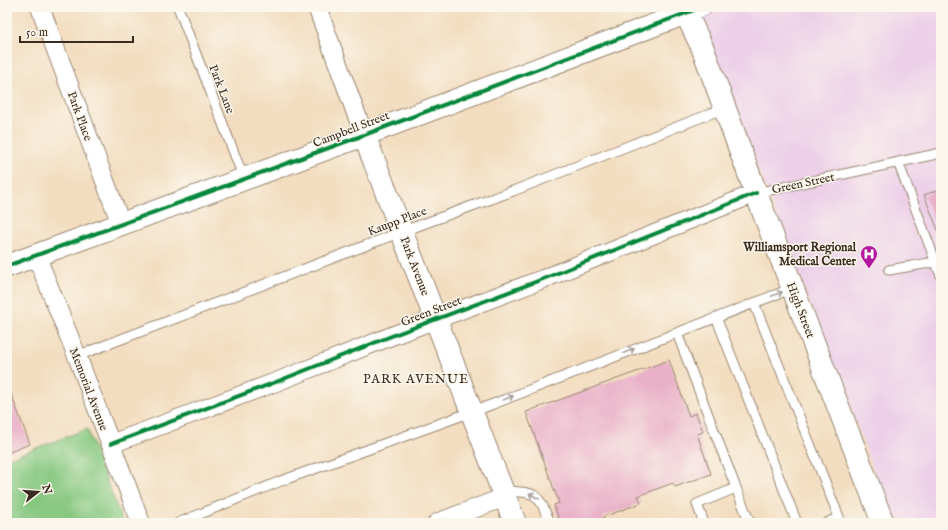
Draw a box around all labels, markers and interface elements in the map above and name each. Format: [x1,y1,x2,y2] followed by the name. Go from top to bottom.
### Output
[20,18,133,44] scale bar
[26,25,48,40] text: 50 m
[205,63,238,116] street label: Park Lane
[64,89,96,143] street label: Park Place
[311,108,392,152] street label: Campbell Street
[770,170,836,197] street label: Green Street
[366,203,430,240] street label: Kaupp Place
[396,234,433,298] street label: Park Avenue
[742,240,857,269] place label: Williamsport Regional Medical Center
[859,244,879,269] hospital icon: Williamsport Regional Medical Center
[783,280,818,340] street label: High Street
[770,289,782,297] one-way arrow
[399,293,464,330] street label: Green Street
[66,346,111,433] street label: Memorial Avenue
[623,347,635,354] one-way arrow
[363,371,469,388] district label: PARK AVENUE
[502,393,514,401] one-way arrow
[18,472,58,512] north arrow
[38,482,55,496] text: N
[528,492,540,500] one-way arrow

